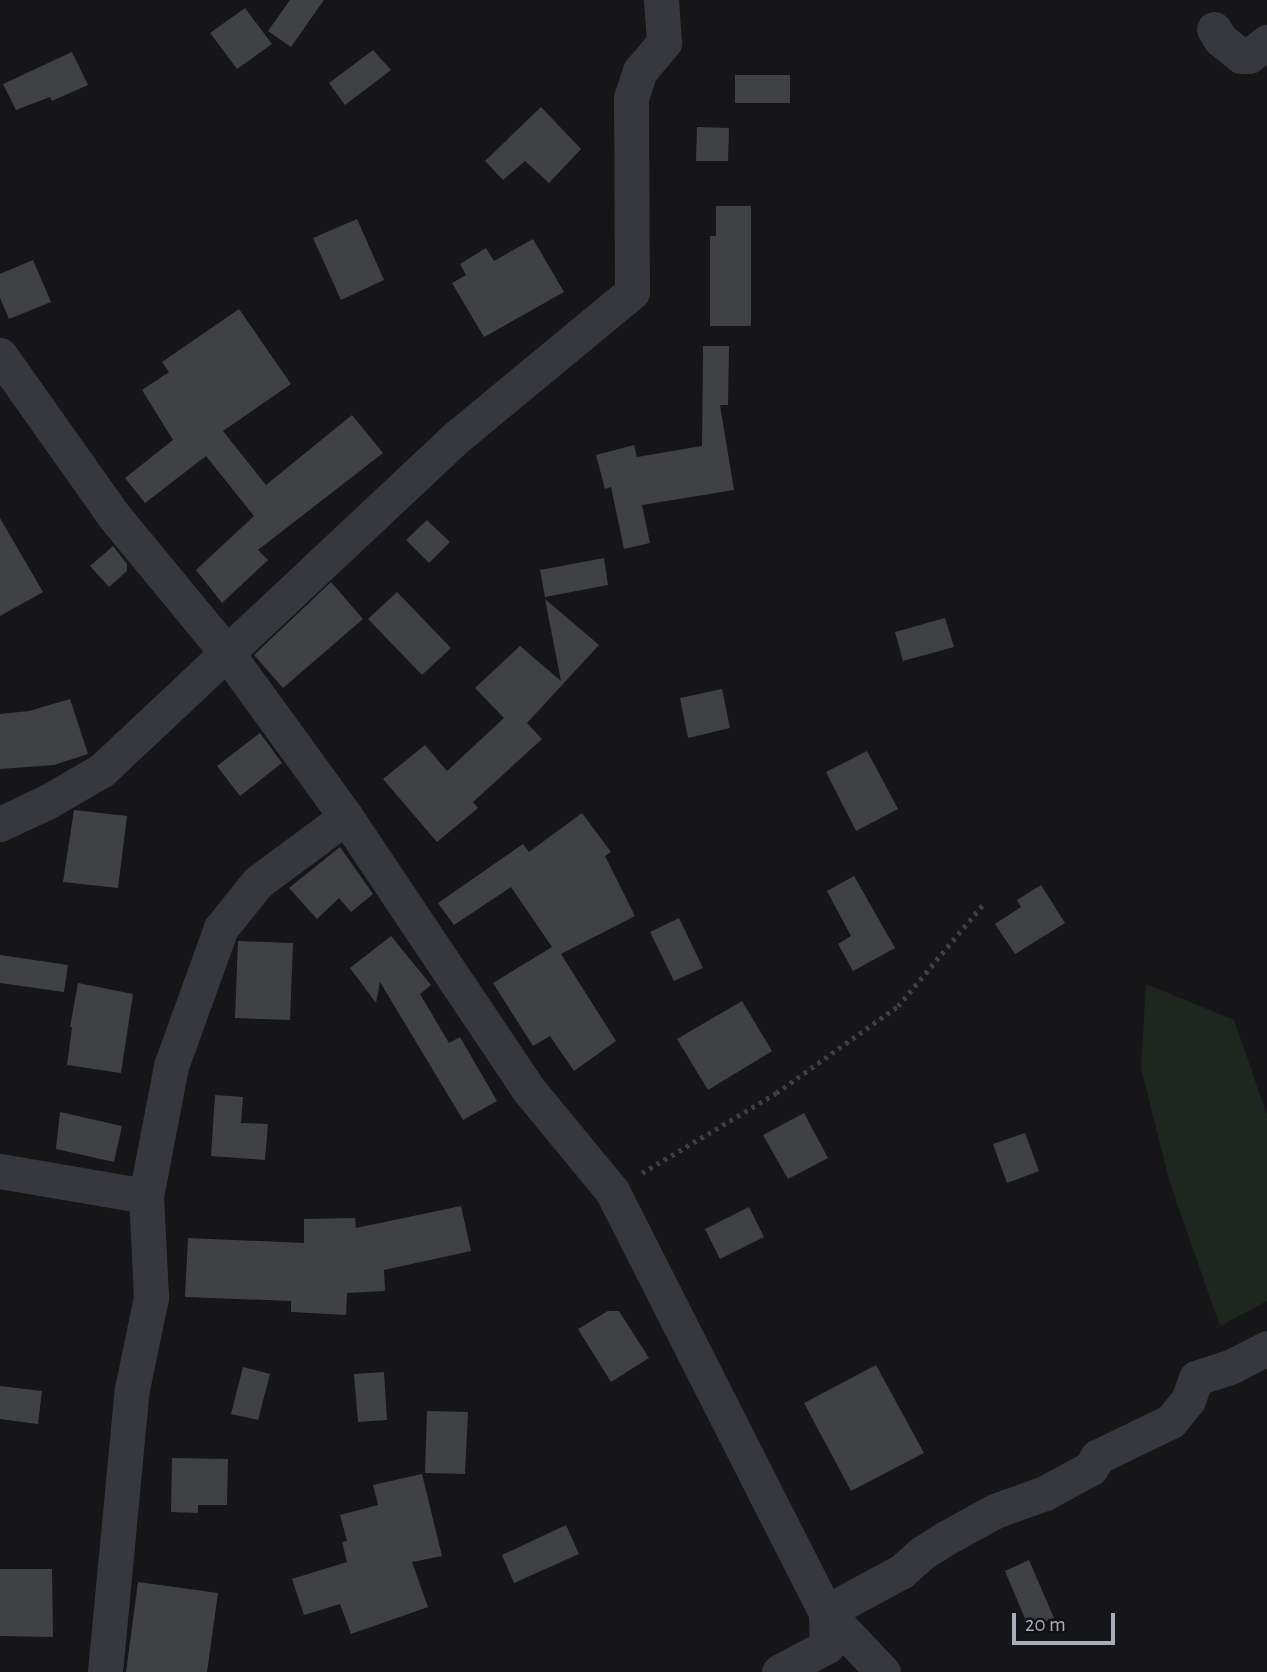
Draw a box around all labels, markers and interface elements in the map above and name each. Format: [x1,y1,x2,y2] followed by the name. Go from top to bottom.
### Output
[1015,1598,1118,1642] scale bar
[1025,1614,1066,1635] text: 20 m

